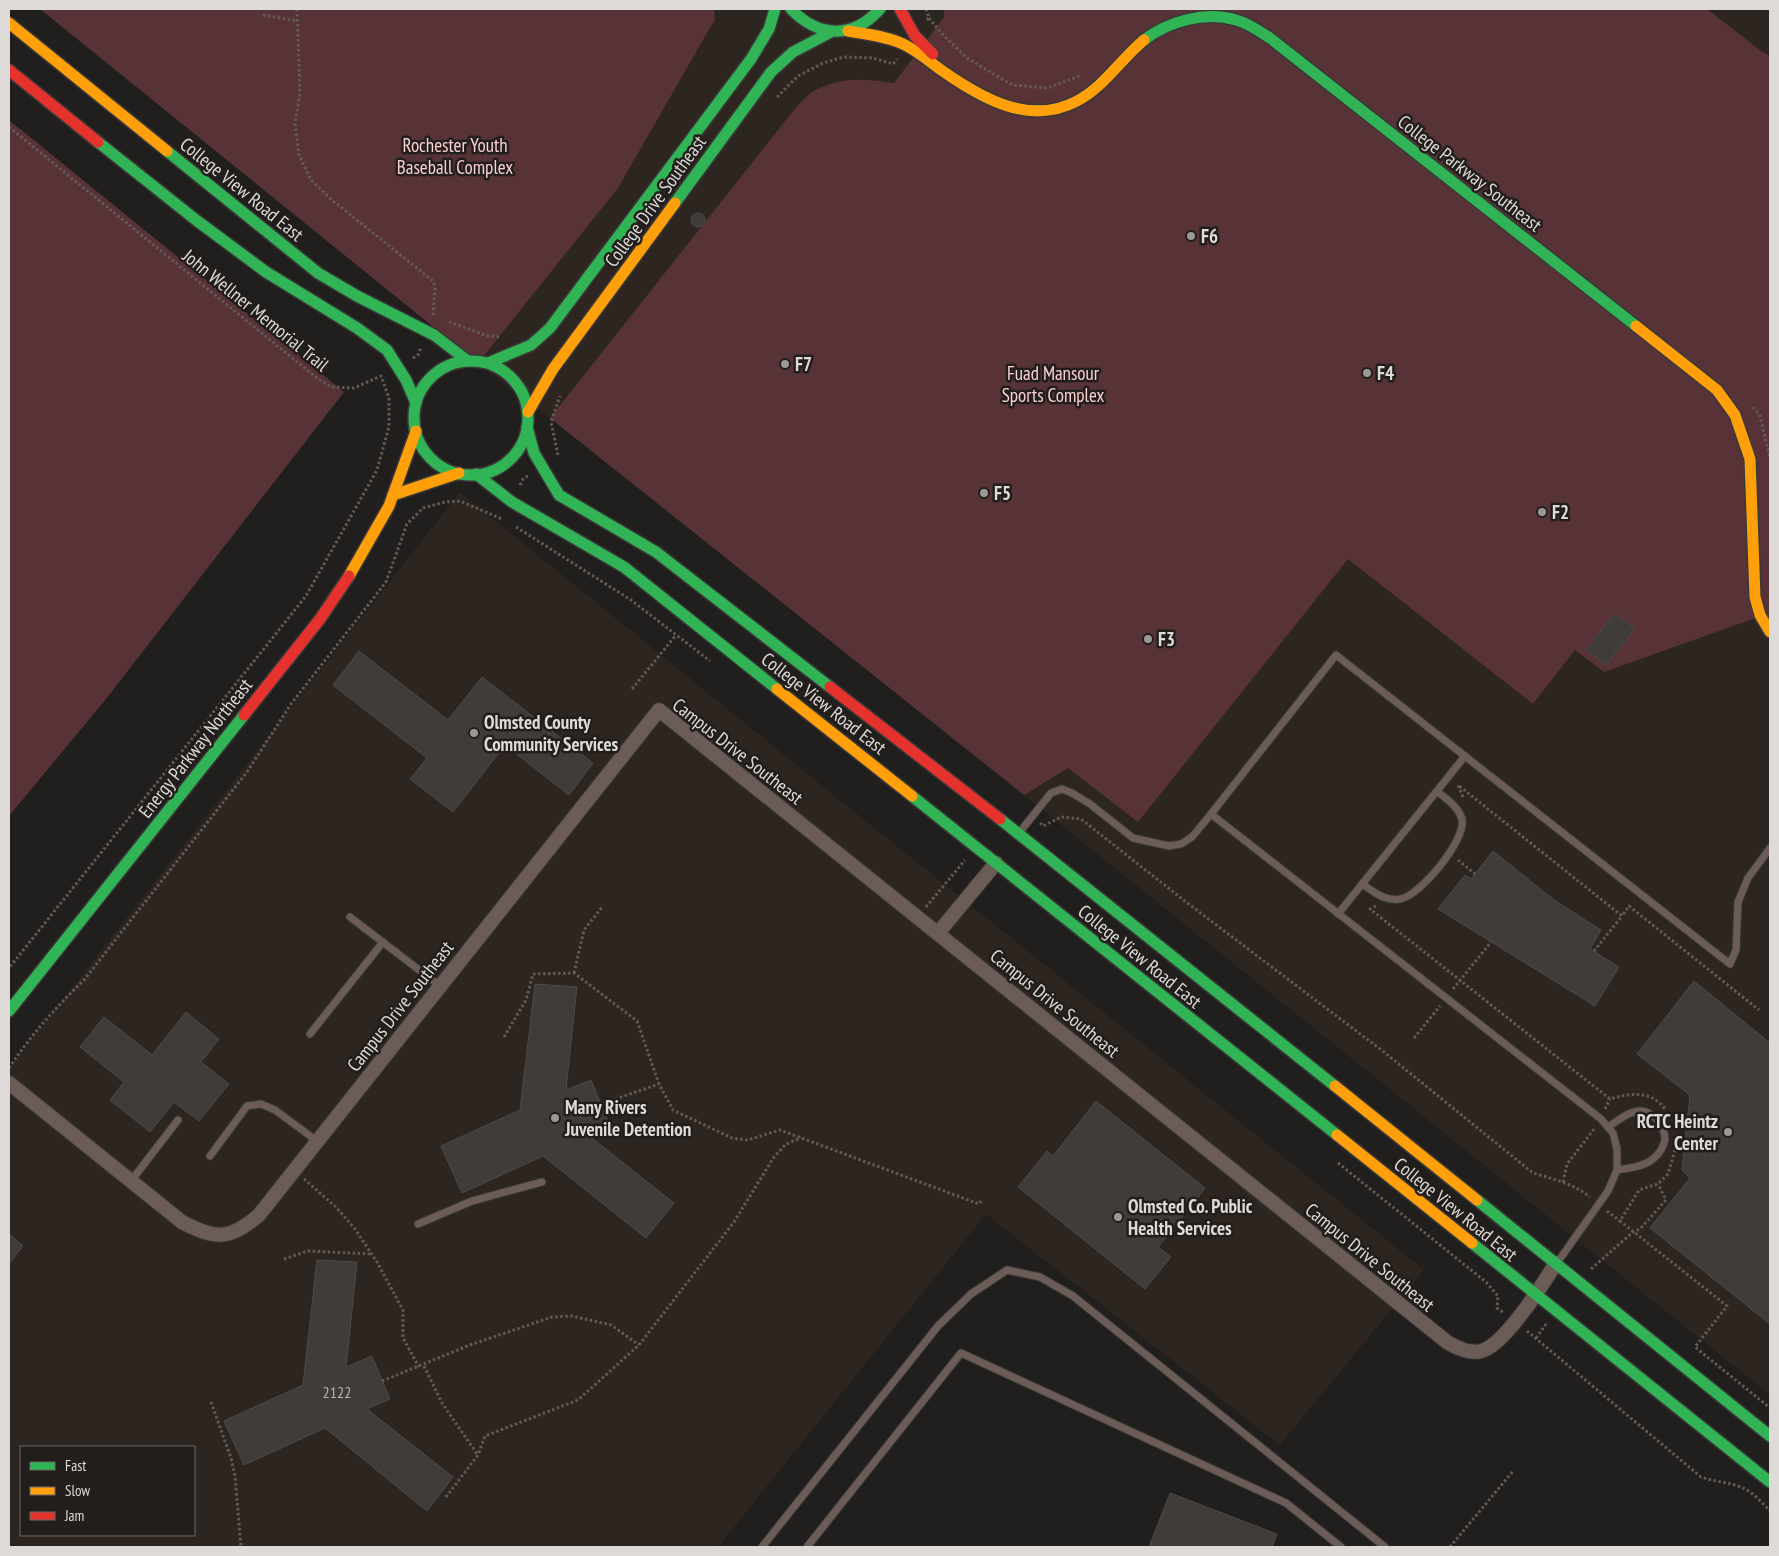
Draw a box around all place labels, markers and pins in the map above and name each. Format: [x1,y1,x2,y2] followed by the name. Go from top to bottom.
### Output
[1201,224,1218,248] place label: F6
[1185,230,1197,242] marker: F6
[795,352,812,376] place label: F7
[779,358,791,370] marker: F7
[1377,361,1394,385] place label: F4
[1361,367,1373,379] marker: F4
[994,481,1011,505] place label: F5
[978,487,990,499] marker: F5
[1552,500,1569,524] place label: F2
[1536,506,1548,518] marker: F2
[1158,627,1175,651] place label: F3
[1142,633,1154,645] marker: F3
[484,710,619,756] place label: Olmsted County Community Services
[468,727,480,739] marker: Olmsted County Community Services
[564,1095,691,1141] place label: Many Rivers Juvenile Detention
[1637,1109,1718,1155] place label: RCTC Heintz Center
[549,1112,561,1124] marker: Many Rivers Juvenile Detention
[1722,1126,1734,1138] marker: RCTC Heintz Center
[1128,1194,1253,1240] place label: Olmsted Co. Public Health Services
[1112,1211,1124,1223] marker: Olmsted Co. Public Health Services

